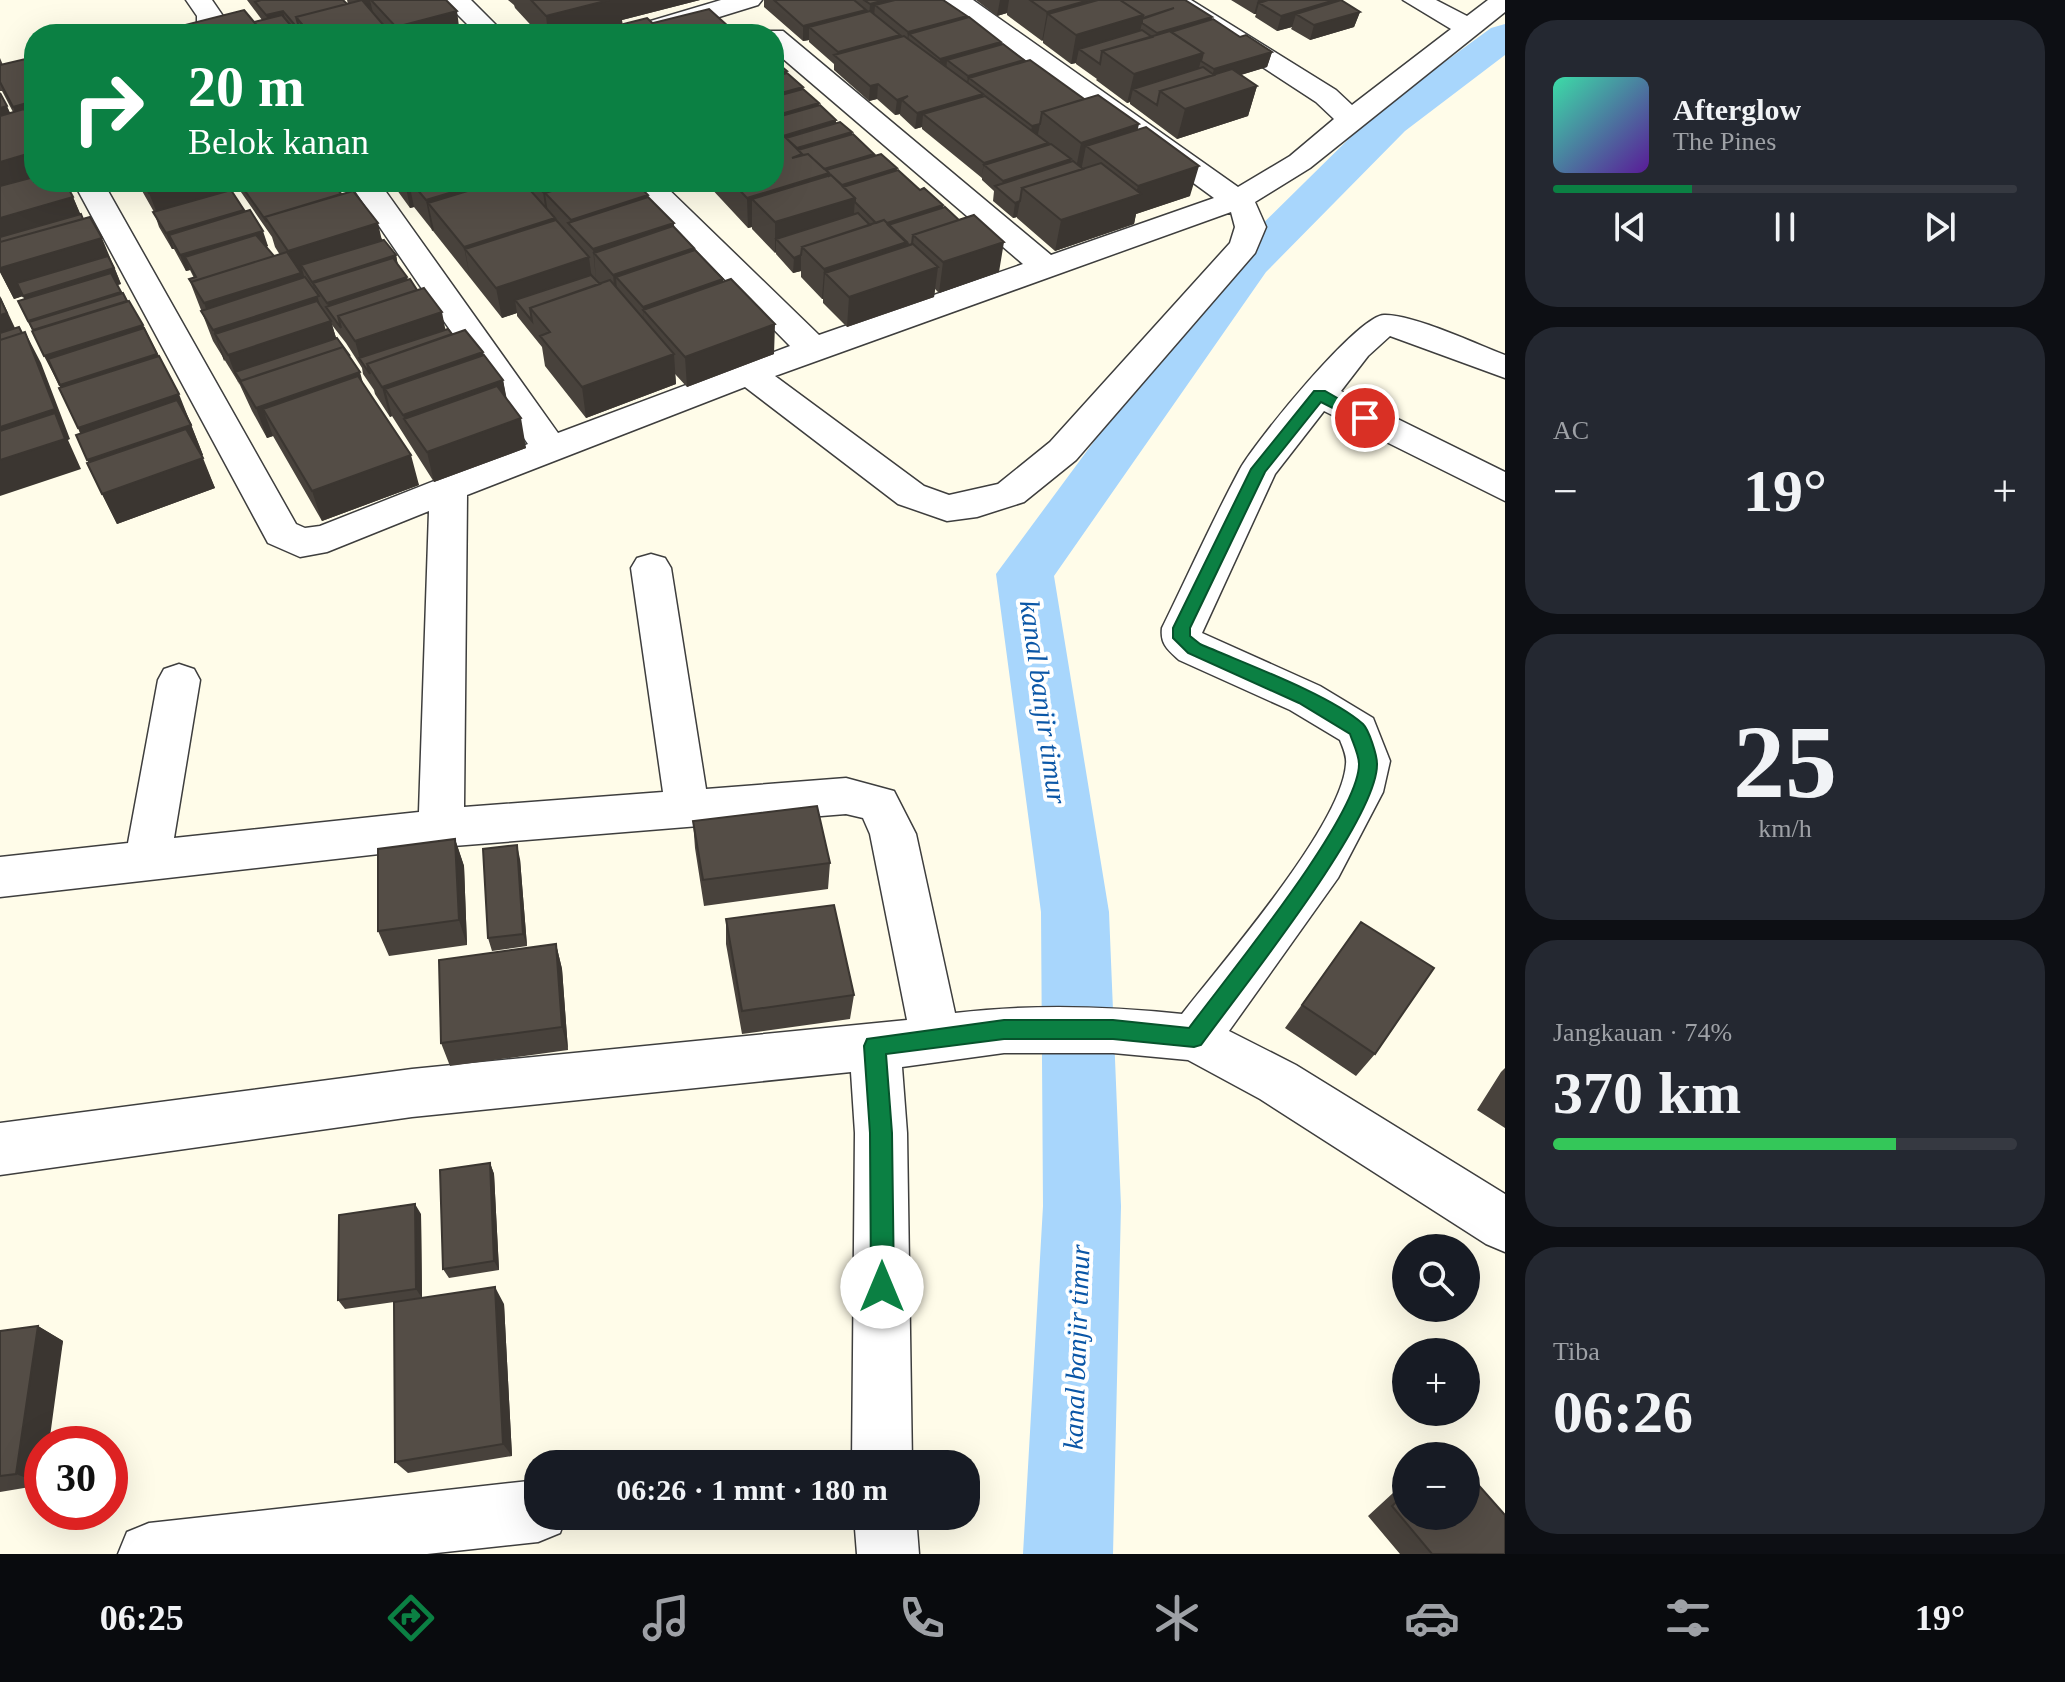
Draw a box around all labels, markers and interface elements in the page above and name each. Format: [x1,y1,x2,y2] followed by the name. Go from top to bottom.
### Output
[56,56,160,160] icon: right
[188,56,305,118] text: 20 m
[1673,93,1801,126] text: Afterglow
[188,122,369,162] text: Belok kanan
[1673,127,1776,156] text: The Pines
[1608,205,1652,249] icon: previous
[1763,205,1807,249] icon: pause
[1918,205,1962,249] icon: next
[1331,384,1399,452] pin
[1343,396,1387,440] icon: arrive
[1553,416,1589,445] text: AC
[1743,458,1827,524] text: 19°
[1553,467,1578,516] text: −
[1992,467,2017,516] text: +
[1014,598,1073,806] water label: kanal banjir timur
[1733,704,1837,819] text: 25
[1758,814,1812,843] text: km/h
[1553,1018,1732,1047] text: Jangkauan · 74%
[1553,1060,1741,1126] text: 370 km
[1392,1234,1480,1530] map controls
[1392,1234,1480,1322] button: search
[1057,1244,1096,1450] water label: kanal banjir timur
[840,1245,924,1329] position arrow
[1553,1337,1600,1366] text: Tiba
[1392,1338,1480,1426] button: +
[1553,1379,1693,1445] text: 06:26
[24,1426,128,1530] speed limit sign: 30
[1392,1442,1480,1530] button: −
[616,1473,888,1506] text: 06:26 · 1 mnt · 180 m
[383,1590,439,1646] icon: directions
[638,1590,694,1646] icon: music
[894,1590,950,1646] icon: phone
[1149,1590,1205,1646] icon: climate
[1404,1590,1460,1646] icon: car
[1660,1590,1716,1646] icon: filters
[100,1598,184,1638] text: 06:25
[1915,1598,1965,1638] text: 19°

